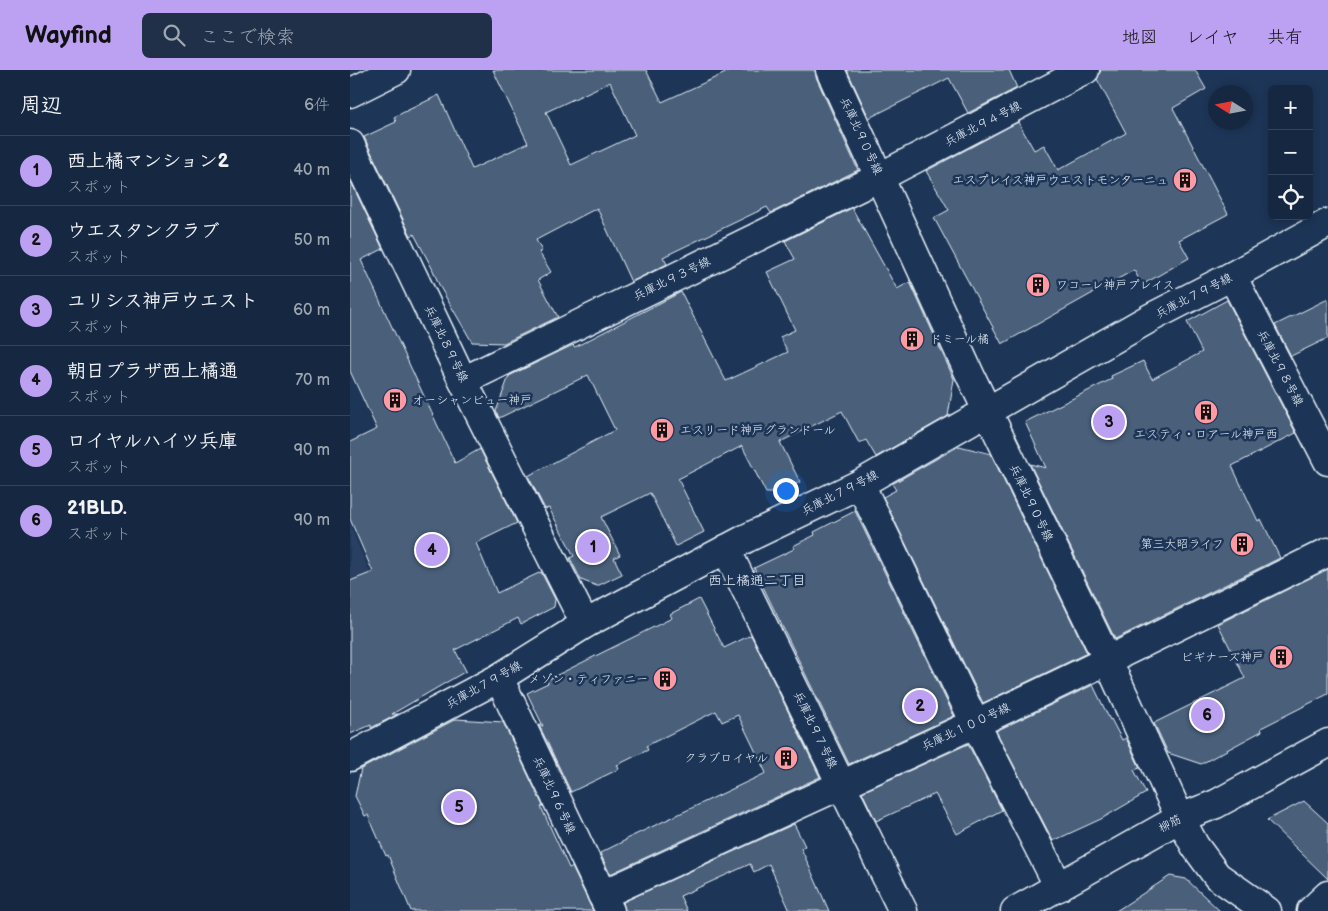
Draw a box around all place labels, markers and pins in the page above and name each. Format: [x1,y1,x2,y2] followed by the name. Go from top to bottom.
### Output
[1172,167,1198,193] building icon: エスプレイス神戸ウエストモンターニュ
[952,173,1168,188] place label: エスプレイス神戸ウエストモンターニュ
[1025,272,1051,298] building icon: ワコーレ神戸プレイス
[1056,278,1175,293] place label: ワコーレ神戸プレイス
[899,326,925,352] building icon: ドミール橘
[930,332,989,347] place label: ドミール橘
[382,387,408,413] building icon: オーシャンビュー神戸
[412,393,532,408] place label: オーシャンビュー神戸
[1193,399,1219,425] building icon: エスティ・ロアール神戸西
[1093,403,1125,441] pin: 3
[649,417,675,443] building icon: エスリード神戸グランドール
[680,423,835,438] place label: エスリード神戸グランドール
[1134,427,1278,442] place label: エスティ・ロアール神戸西
[577,528,609,566] pin: 1
[416,531,448,569] pin: 4
[1229,531,1255,557] building icon: 第三大昭ライフ
[1140,537,1224,552] place label: 第三大昭ライフ
[1268,644,1294,670] building icon: ビギナーズ神戸
[1181,650,1264,665] place label: ビギナーズ神戸
[652,666,678,692] building icon: メゾン・ティファニー
[528,672,648,687] place label: メゾン・ティファニー
[904,687,936,725] pin: 2
[1191,696,1223,734] pin: 6
[773,745,799,771] building icon: クラブロイヤル
[684,751,768,766] place label: クラブロイヤル
[443,788,475,826] pin: 5

